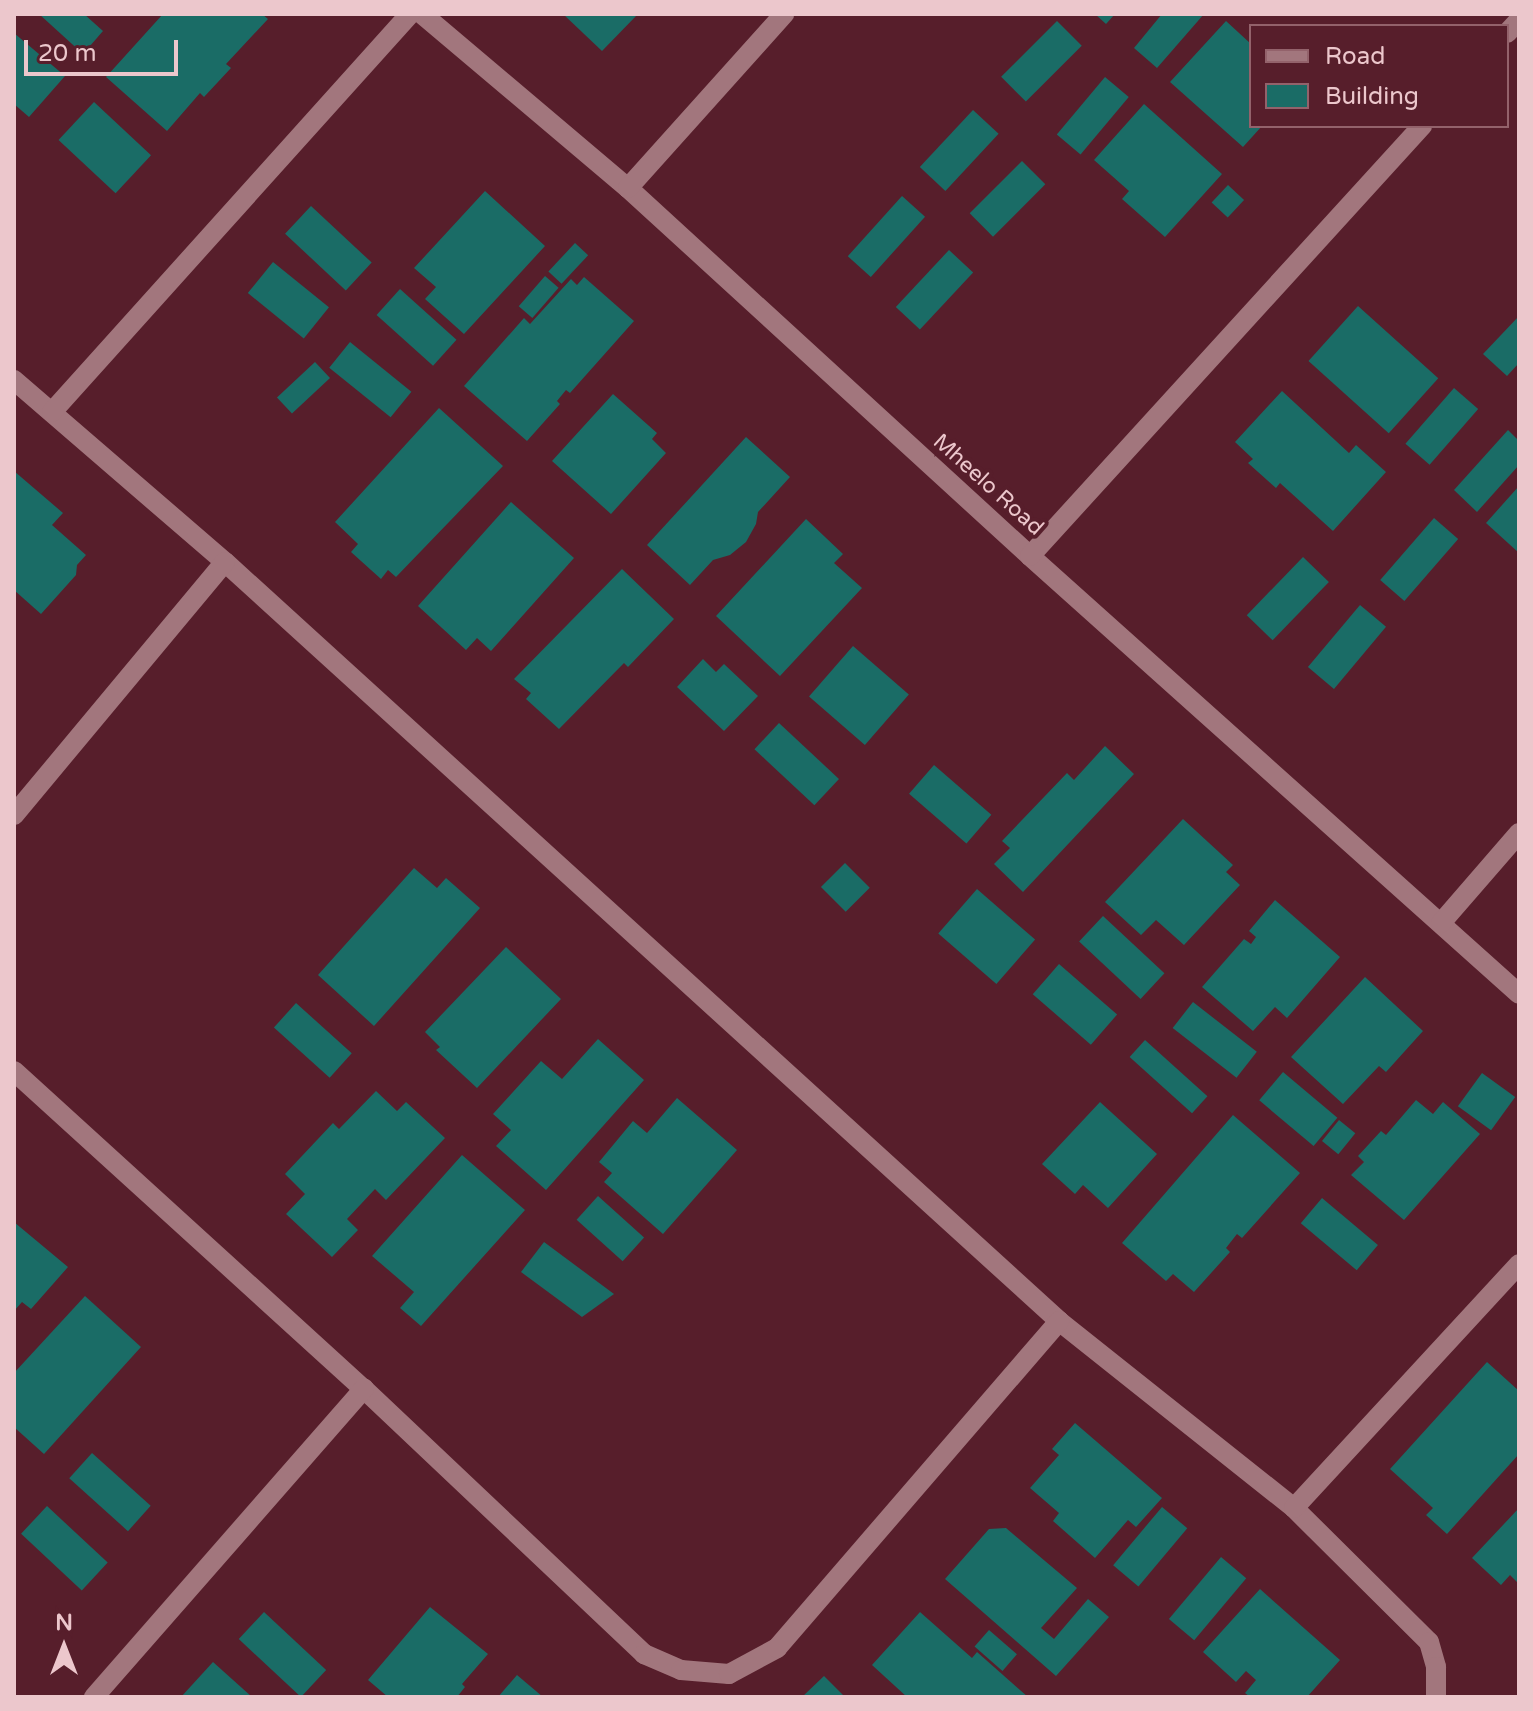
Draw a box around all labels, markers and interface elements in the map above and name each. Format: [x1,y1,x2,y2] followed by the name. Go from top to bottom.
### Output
[28,24,182,74] scale bar
[1249,24,1509,128] legend
[38,39,96,68] text: 20 m
[1325,42,1385,71] text: Road
[1325,82,1419,111] text: Building
[927,429,1049,541] street label: Mheelo Road
[24,1607,104,1687] north arrow
[55,1610,73,1636] text: N

